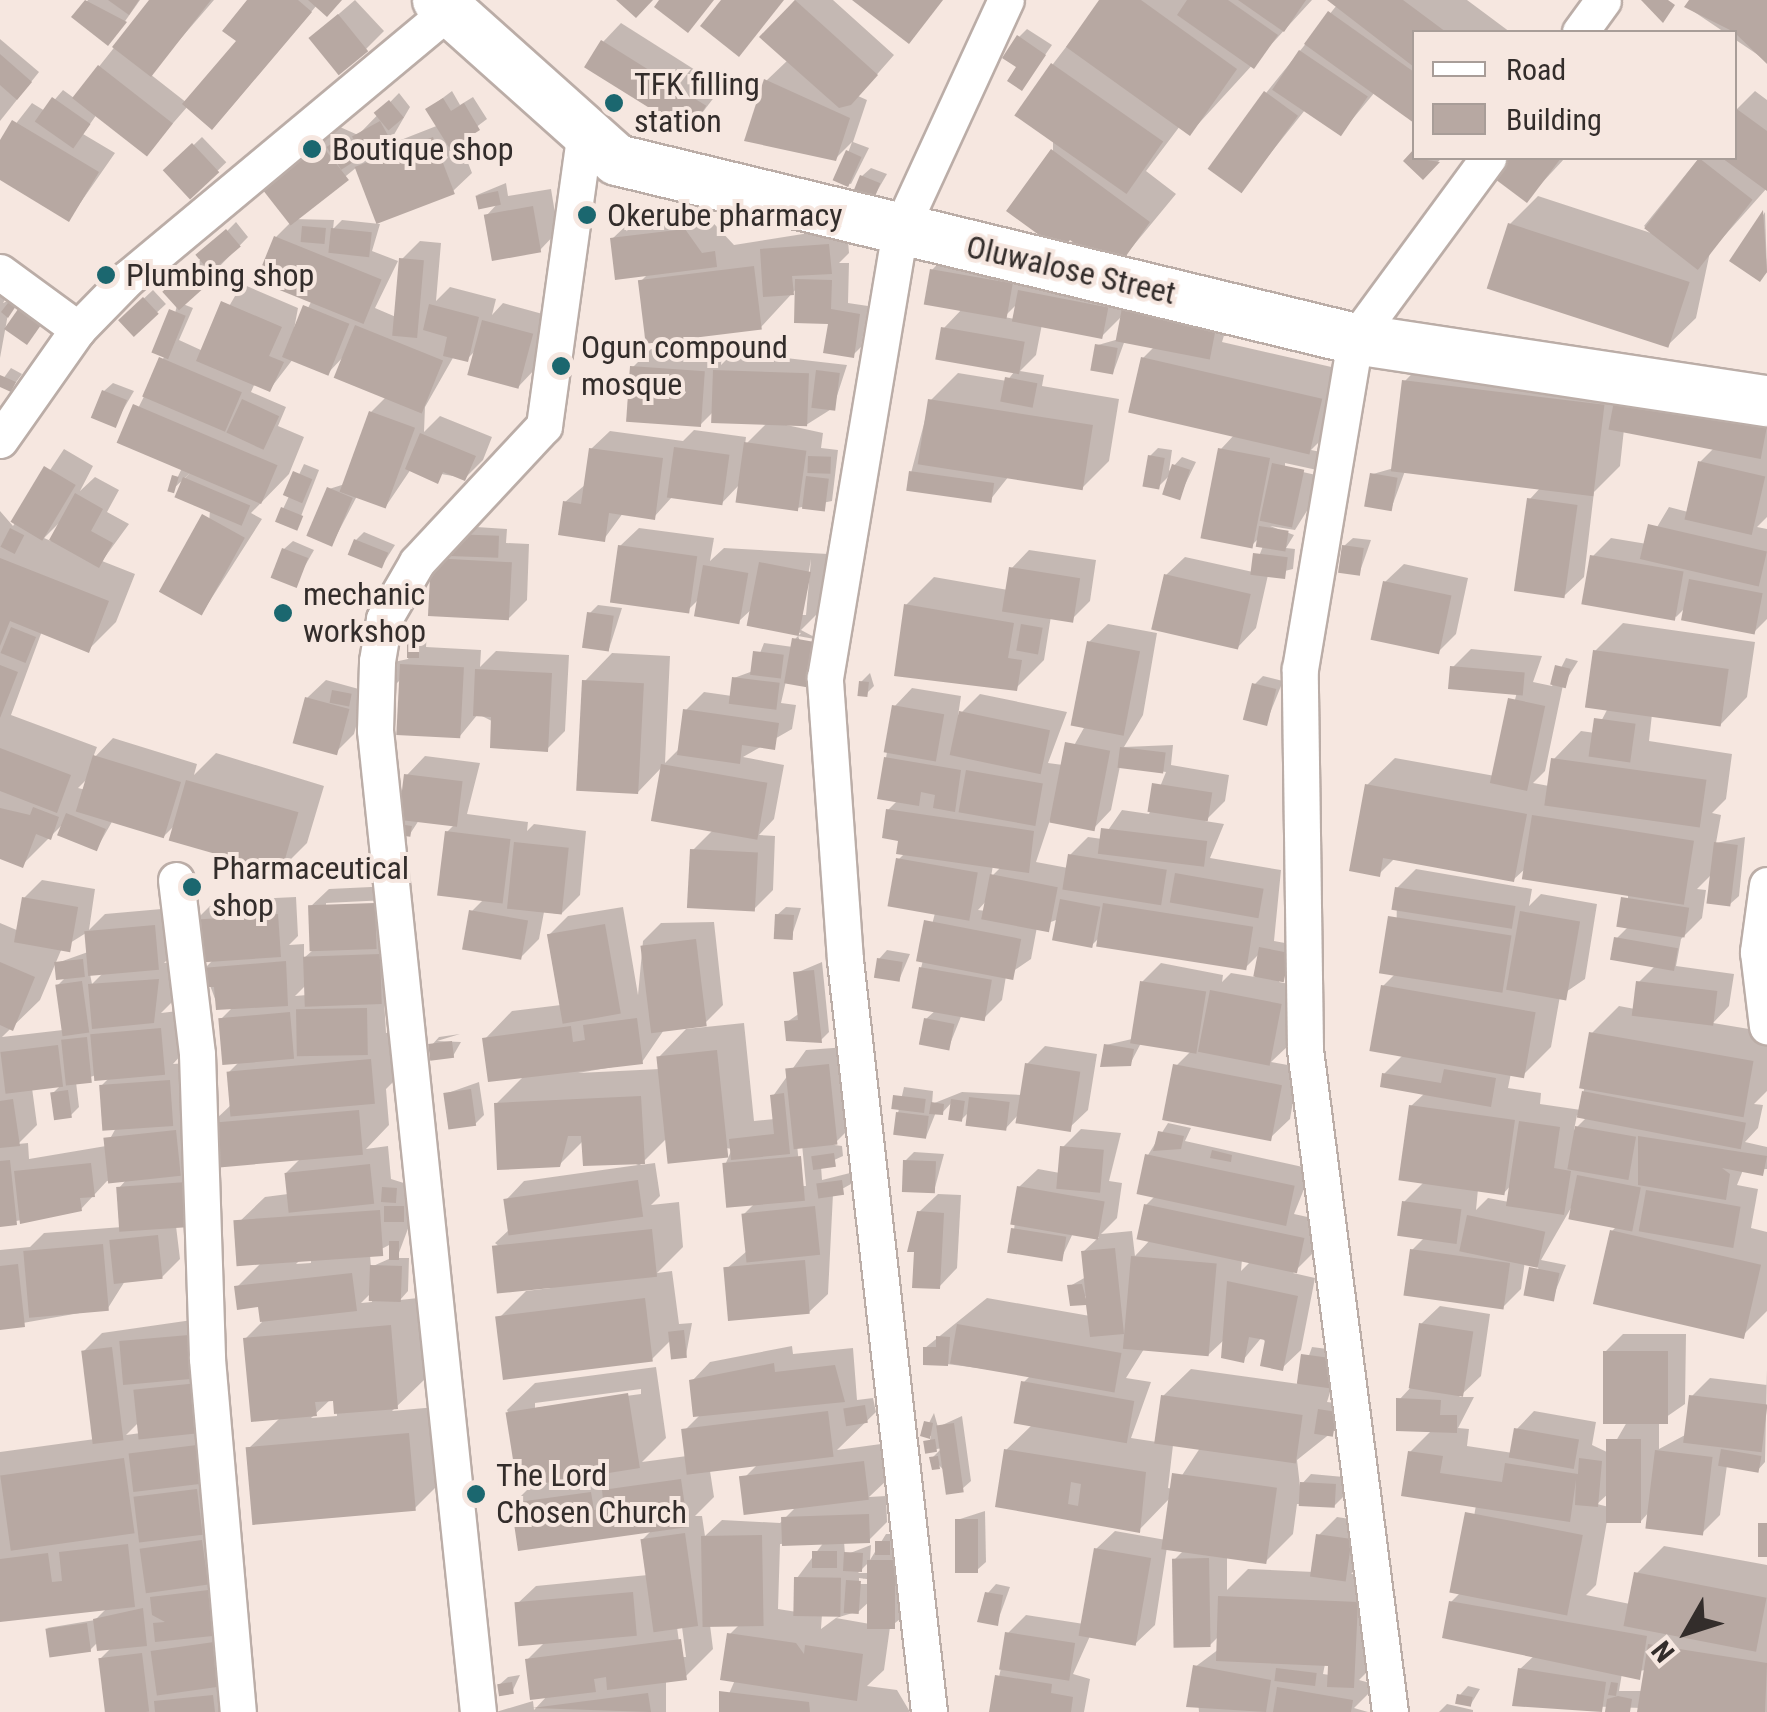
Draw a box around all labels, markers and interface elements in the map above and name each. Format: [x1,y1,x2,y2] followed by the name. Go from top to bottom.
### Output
[1412,30,1737,160] legend
[1506,52,1566,87] text: Road
[634,66,760,141] place label: TFK filling station
[603,92,625,114] marker: TFK filling station
[1506,102,1602,137] text: Building
[332,130,514,168] place label: Boutique shop
[301,138,323,160] marker: Boutique shop
[607,196,843,234] place label: Okerube pharmacy
[576,204,598,226] marker: Okerube pharmacy
[963,227,1179,313] street label: Oluwalose Street
[126,256,314,294] place label: Plumbing shop
[95,264,117,286] marker: Plumbing shop
[581,329,788,404] place label: Ogun compound mosque
[550,355,572,377] marker: Ogun compound mosque
[303,576,426,651] place label: mechanic workshop
[272,602,294,624] marker: mechanic workshop
[212,850,409,925] place label: Pharmaceutical shop
[181,876,203,898] marker: Pharmaceutical shop
[496,1457,687,1532] place label: The Lord Chosen Church
[465,1483,487,1505] marker: The Lord Chosen Church
[1637,1582,1737,1682] north arrow
[1645,1634,1682,1668] text: N

